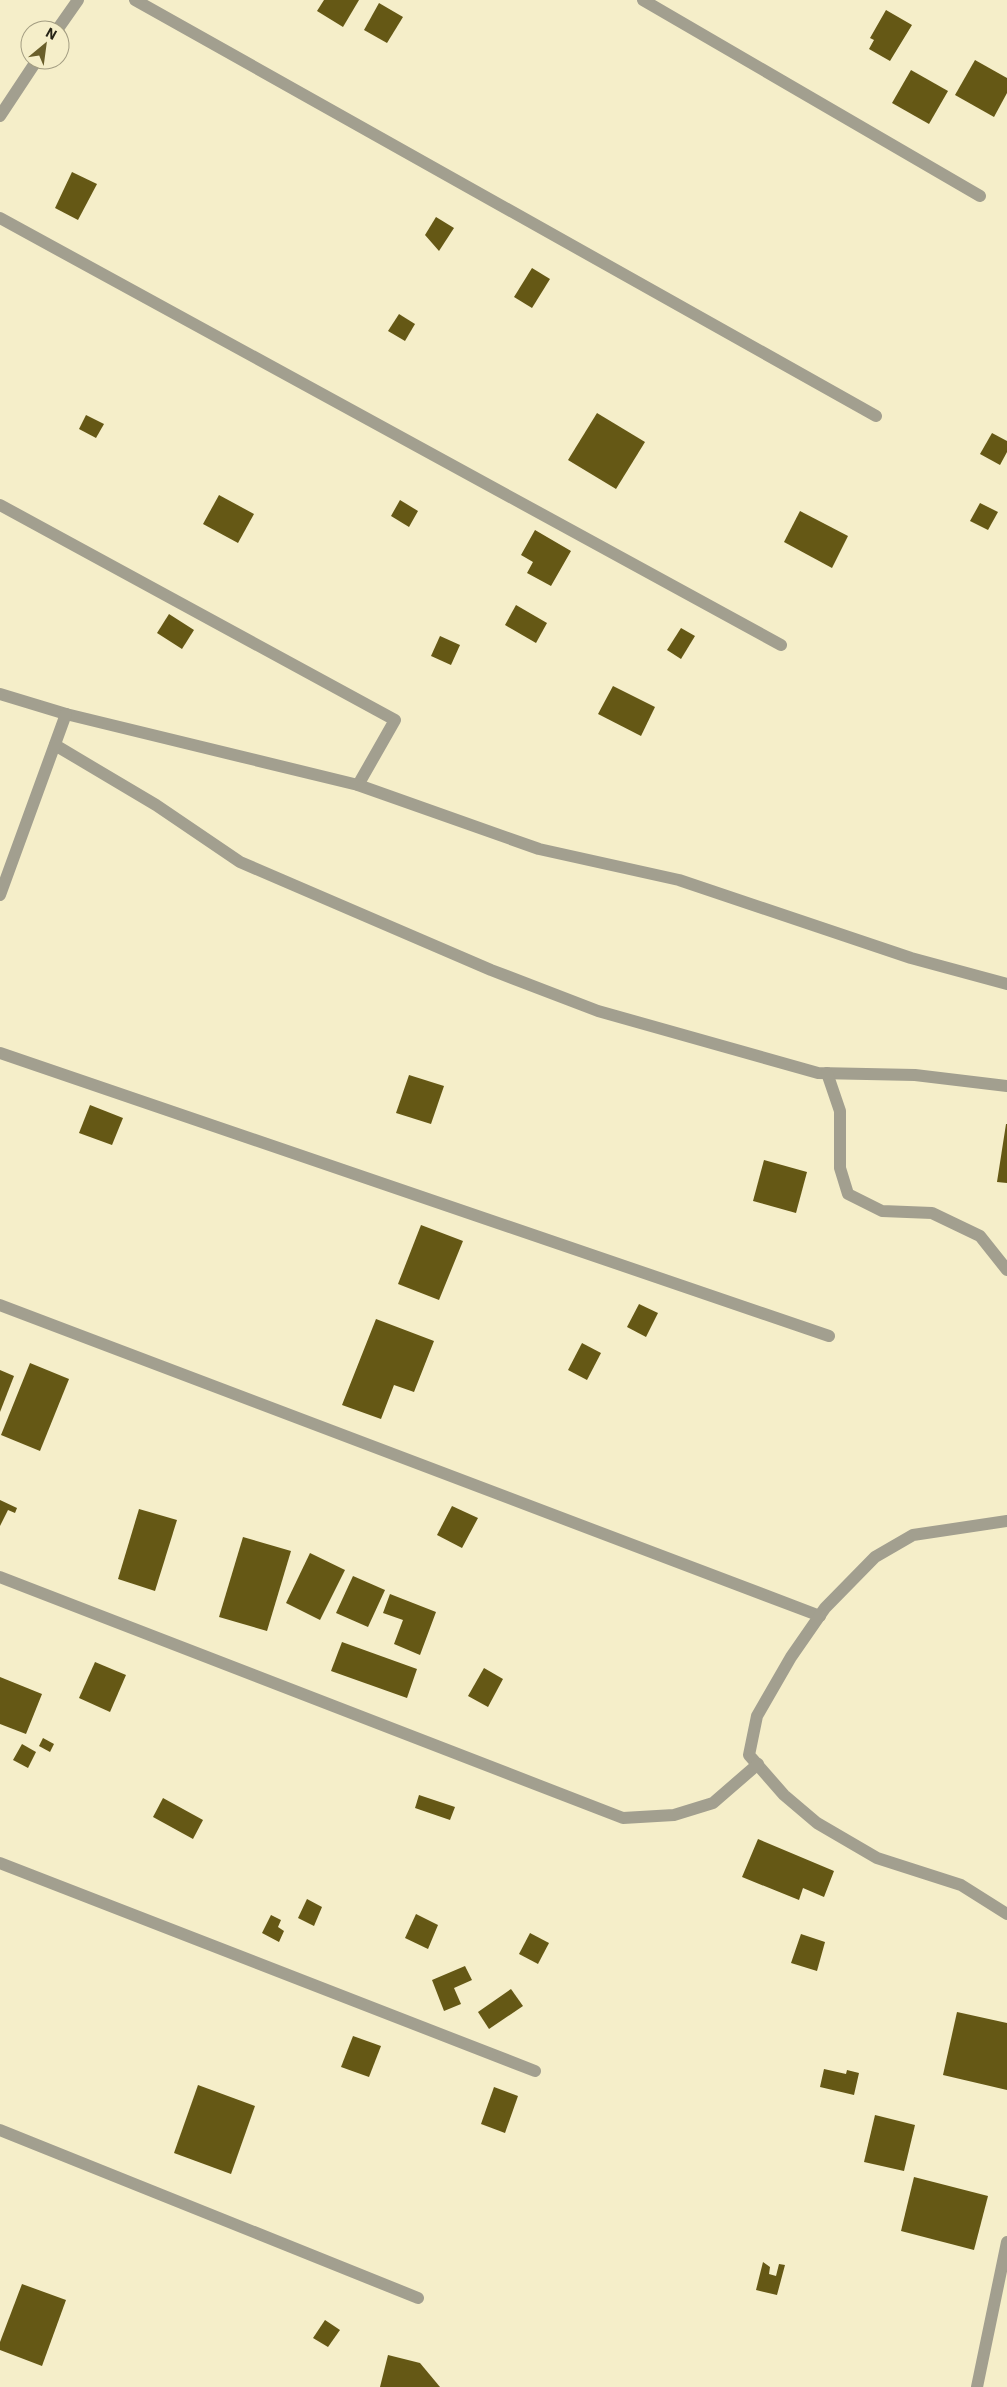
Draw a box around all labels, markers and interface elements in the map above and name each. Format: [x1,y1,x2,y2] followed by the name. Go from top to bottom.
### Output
[20,20,70,70] north arrow
[43,23,60,44] text: N

